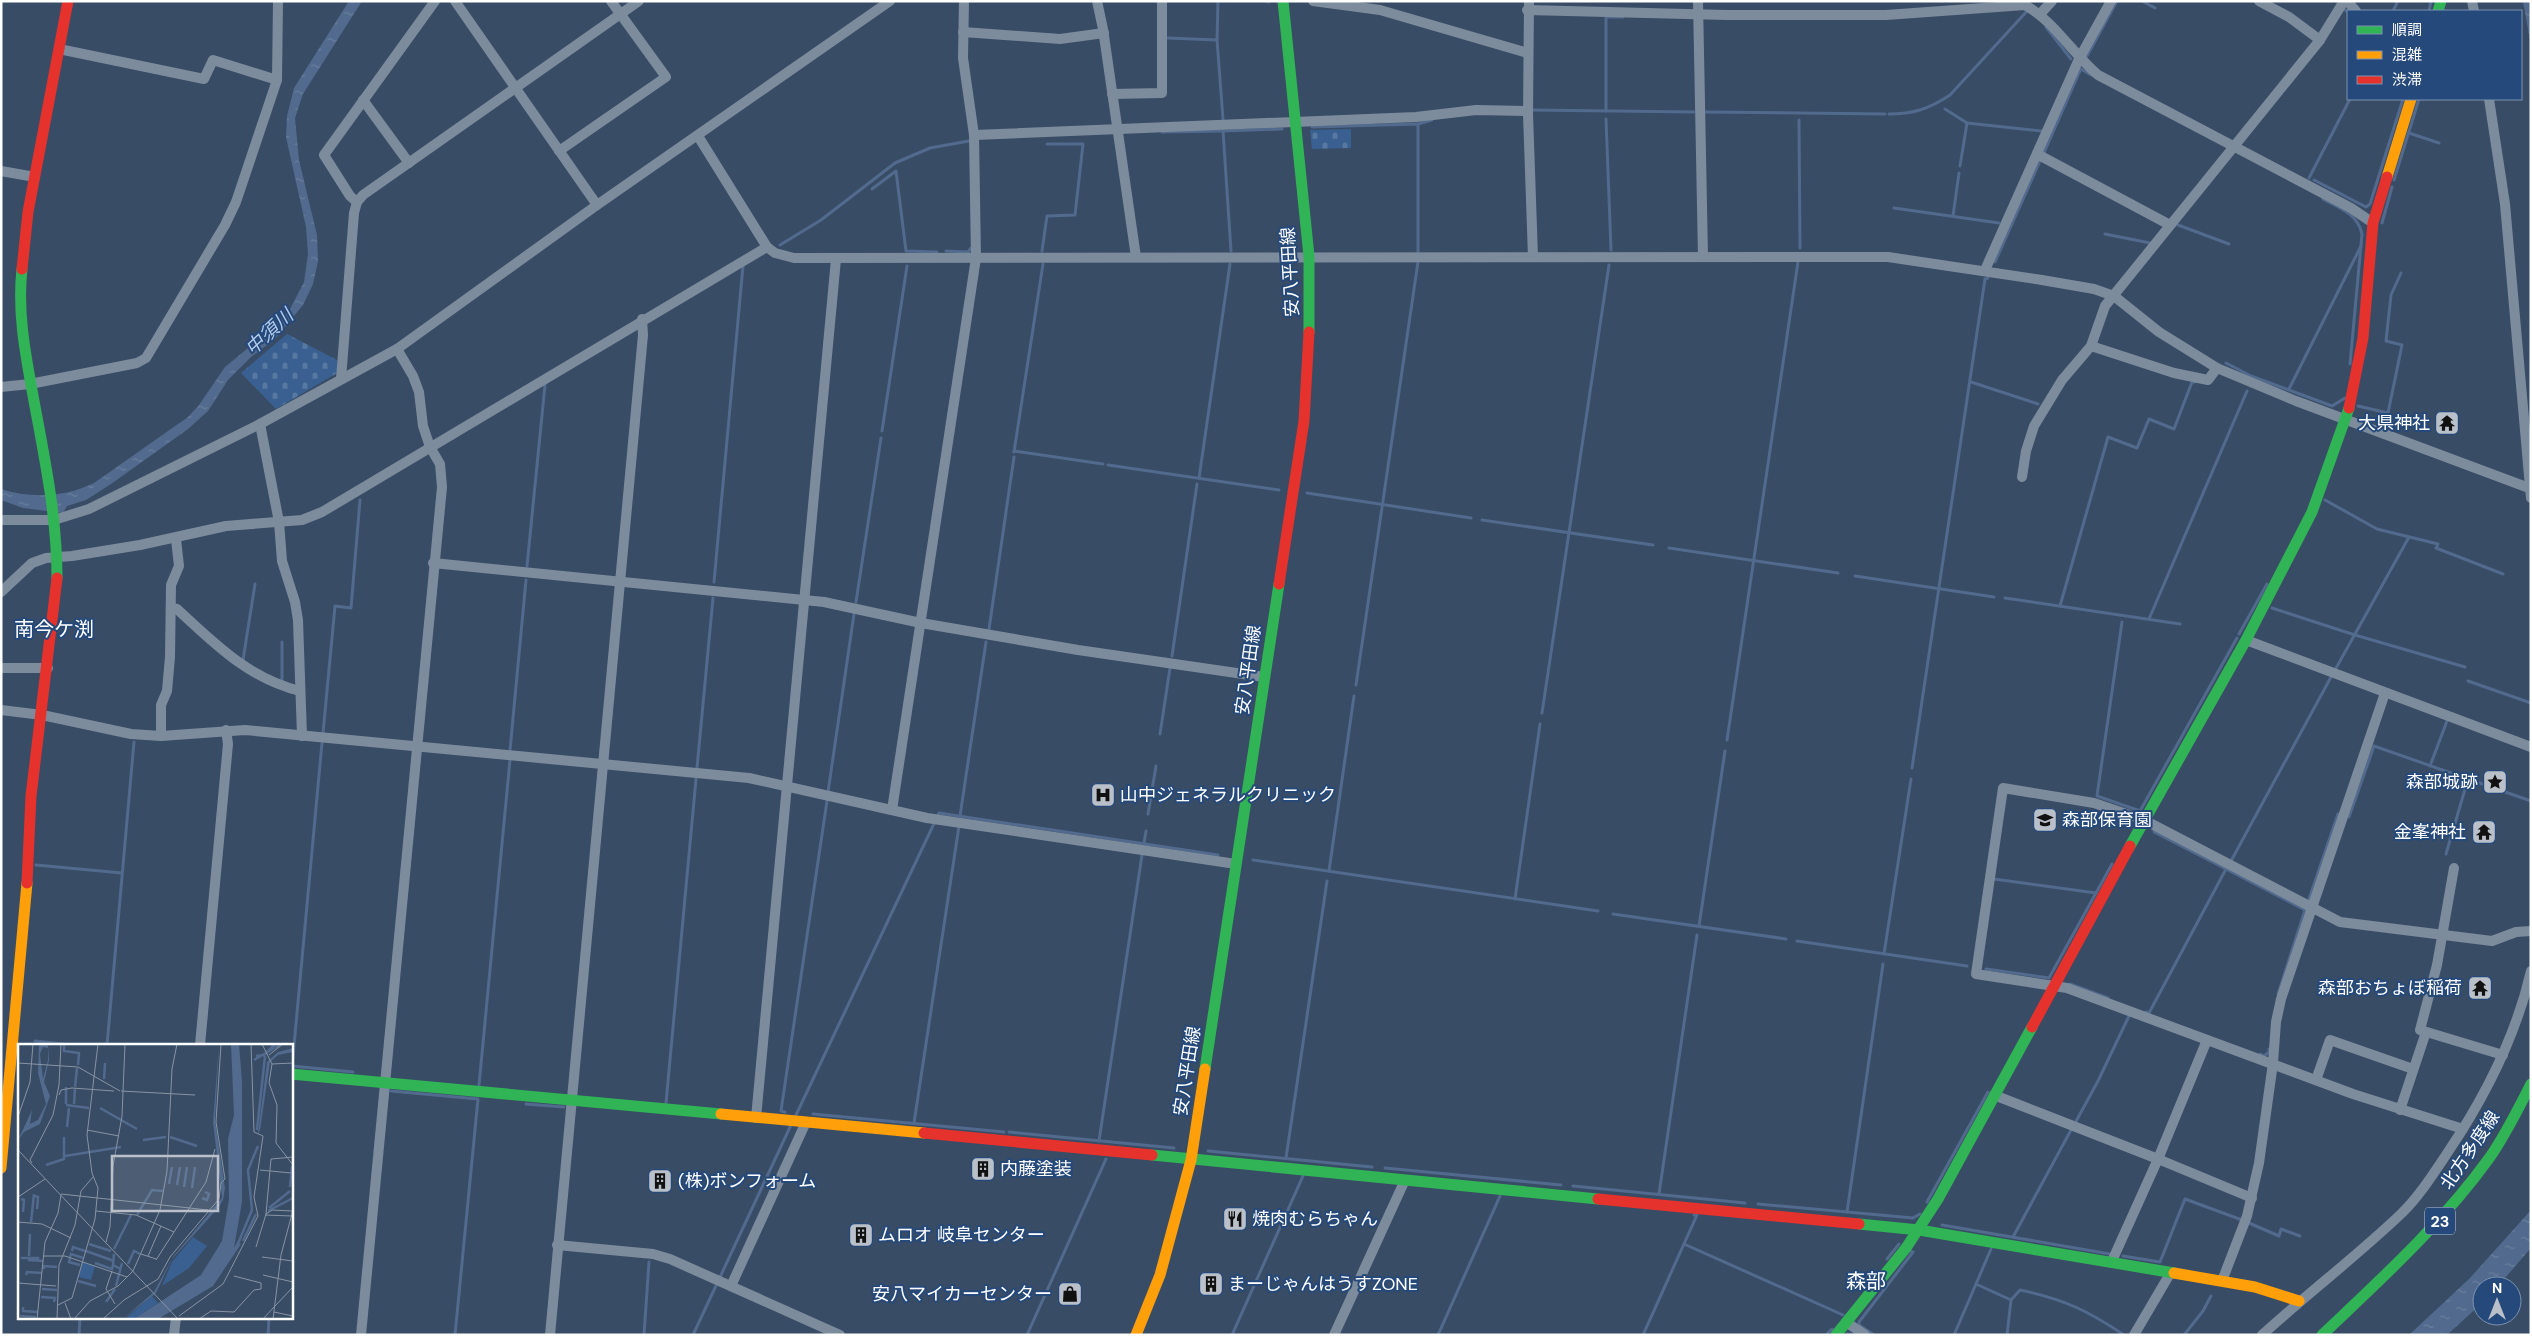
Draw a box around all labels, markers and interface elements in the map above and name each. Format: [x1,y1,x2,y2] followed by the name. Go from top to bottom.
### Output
[2347,10,2522,100] legend
[2392,20,2422,40] text: 順調
[2392,45,2422,65] text: 混雑
[2392,70,2422,90] text: 渋滞
[1276,226,1304,318] street label: 安八平田線
[240,302,300,361] water label: 中須川
[2434,410,2460,436] temple icon: 大県神社
[2358,411,2430,435] place label: 大県神社
[14,616,94,642] district label: 南今ケ渕
[1230,624,1266,716] street label: 安八平田線
[2482,769,2508,795] place icon: 森部城跡
[2406,770,2478,794] place label: 森部城跡
[1090,782,1116,808] hospital icon: 山中ジェネラルクリニック
[1120,783,1336,807] place label: 山中ジェネラルクリニック
[2032,807,2058,833] school or university icon: 森部保育園
[2062,808,2152,832] place label: 森部保育園
[2471,819,2497,845] temple icon: 金峯神社
[2394,820,2466,844] place label: 金峯神社
[2467,975,2493,1001] temple icon: 森部おちょぼ稲荷
[2318,976,2462,1000] place label: 森部おちょぼ稲荷
[1168,1025,1206,1117] street label: 安八平田線
[18,1044,292,1318] inset map
[2435,1106,2505,1194] street label: 北方多度線
[970,1156,996,1182] building icon: 内藤塗装
[1000,1157,1072,1181] place label: 内藤塗装
[647,1168,673,1194] building icon: (株)ボンフォーム
[678,1169,816,1193] place label: (株)ボンフォーム
[1222,1206,1248,1232] restaurant icon: 焼肉むらちゃん
[1252,1207,1378,1231] place label: 焼肉むらちゃん
[2425,1208,2455,1234] road number: 23
[848,1222,874,1248] building icon: ムロオ 岐阜センター
[878,1223,1045,1247] place label: ムロオ 岐阜センター
[1846,1268,1886,1294] district label: 森部
[1198,1271,1224,1297] building icon: まーじゃんはうすZONE
[1228,1272,1418,1296] place label: まーじゃんはうすZONE
[2472,1276,2522,1326] north arrow
[2492,1279,2502,1297] text: N
[1057,1281,1083,1307] shop icon: 安八マイカーセンター
[872,1282,1052,1306] place label: 安八マイカーセンター

